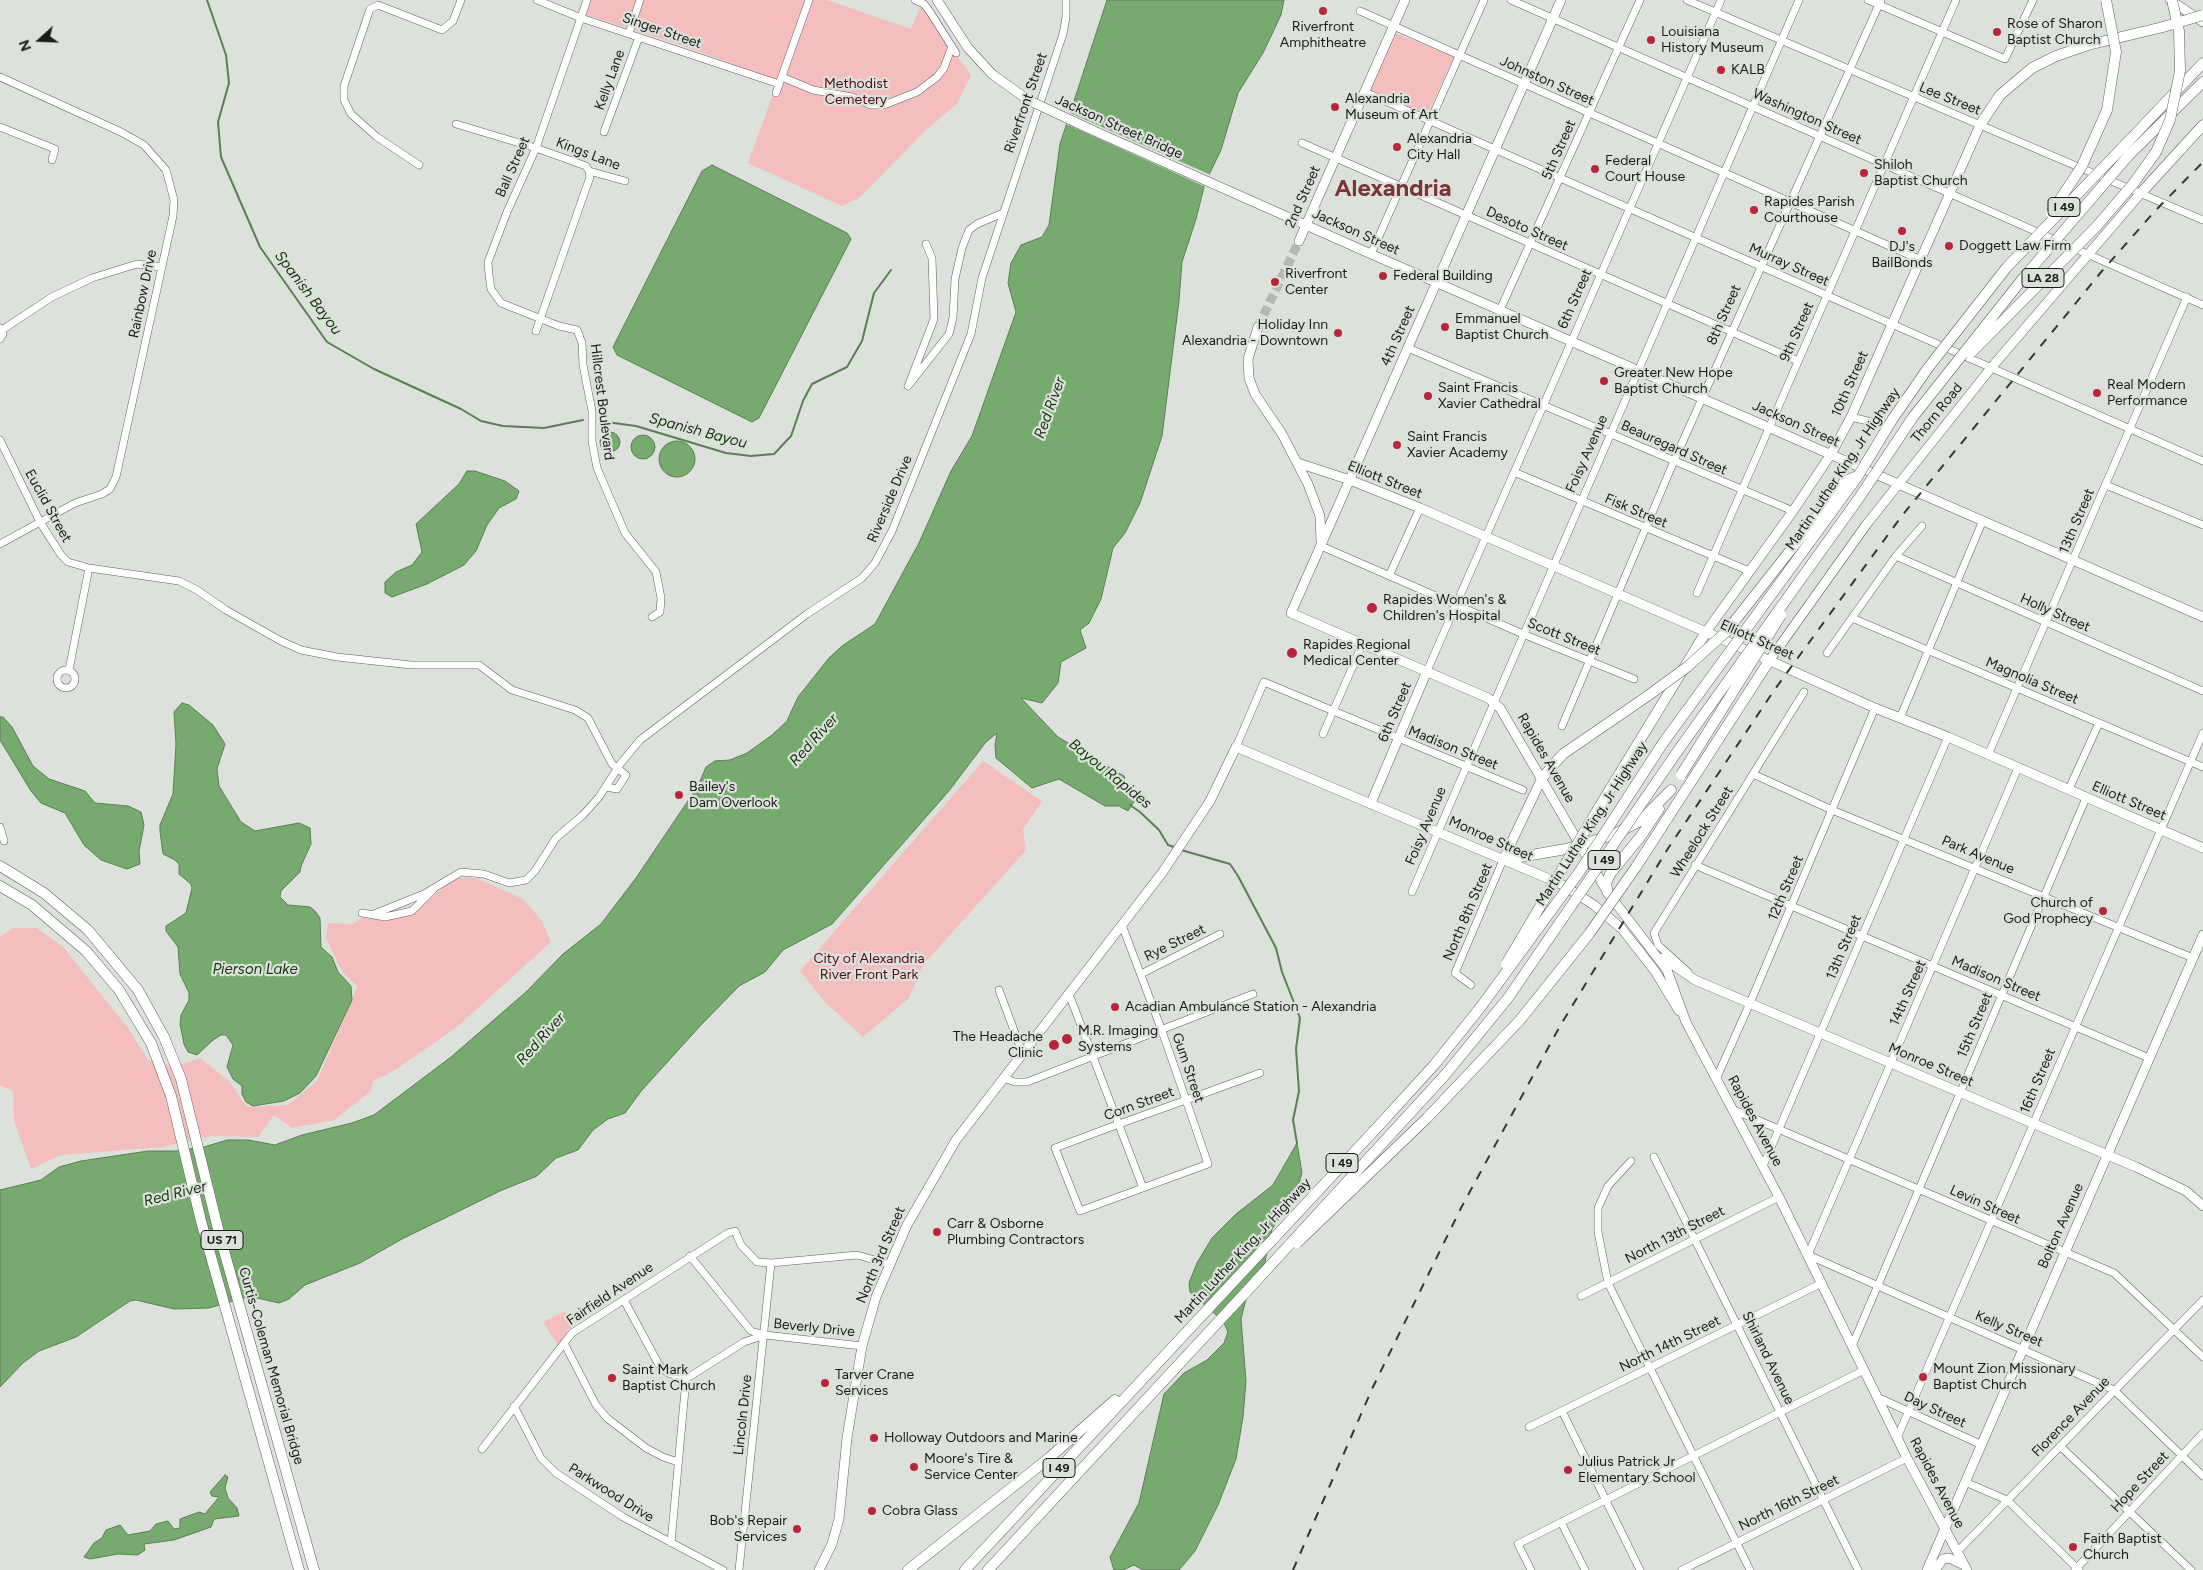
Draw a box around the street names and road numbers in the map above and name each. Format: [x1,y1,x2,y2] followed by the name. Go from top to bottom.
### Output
[620,10,704,52] street label: Singer Street
[591,48,629,112] street label: Kelly Lane
[1001,50,1051,156] street label: Riverfront Street
[1497,53,1597,109] street label: Johnston Street
[1917,79,1983,119] street label: Lee Street
[1750,85,1864,149] street label: Washington Street
[1053,91,1185,163] street label: Jackson Street Bridge
[1538,117,1580,183] street label: 5th Street
[492,134,534,200] street label: Ball Street
[553,134,623,174] street label: Kings Lane
[1282,163,1324,231] street label: 2nd Street
[2048,198,2080,216] road number: I 49
[1483,203,1571,255] street label: Desoto Street
[1310,205,1402,259] street label: Jackson Street
[1746,240,1832,290] street label: Murray Street
[125,248,161,340] street label: Rainbow Drive
[1554,266,1596,332] street label: 6th Street
[2022,268,2064,288] road number: LA 28
[1703,282,1745,348] street label: 8th Street
[1776,299,1818,365] street label: 9th Street
[1377,303,1419,369] street label: 4th Street
[587,343,617,461] street label: Hillcrest Boulevard
[1828,348,1872,420] street label: 10th Street
[1908,380,1966,446] street label: Thorn Road
[1782,385,1904,553] street label: Martin Luther King, Jr Highway
[1750,397,1842,451] street label: Jackson Street
[1562,412,1612,496] street label: Foisy Avenue
[1618,417,1730,479] street label: Beauregard Street
[864,453,916,545] street label: Riverside Drive
[1345,457,1425,503] street label: Elliott Street
[21,467,75,545] street label: Euclid Street
[2056,486,2098,556] street label: 13th Street
[1602,490,1670,532] street label: Fisk Street
[2017,590,2093,636] street label: Holly Street
[1525,615,1603,659] street label: Scott Street
[1717,616,1797,664] street label: Elliott Street
[1983,654,2081,708] street label: Magnolia Street
[1375,679,1415,745] street label: 6th Street
[1514,710,1578,806] street label: Rapides Avenue
[1406,722,1500,774] street label: Madison Street
[1533,739,1651,909] street label: Martin Luther King, Jr Highway
[2089,778,2169,824] street label: Elliott Street
[1667,783,1737,881] street label: Wheelock Street
[1402,784,1450,868] street label: Foisy Avenue
[1446,813,1536,865] street label: Monroe Street
[1939,832,2017,878] street label: Park Avenue
[1588,850,1620,870] road number: I 49
[1765,853,1807,923] street label: 12th Street
[1440,861,1496,963] street label: North 8th Street
[1823,912,1865,982] street label: 13th Street
[1142,921,1208,965] street label: Rye Street
[1949,953,2043,1005] street label: Madison Street
[1886,958,1930,1028] street label: 14th Street
[1954,990,1996,1060] street label: 15th Street
[1168,1031,1208,1105] street label: Gum Street
[1886,1040,1976,1090] street label: Monroe Street
[2017,1046,2059,1116] street label: 16th Street
[1724,1073,1786,1169] street label: Rapides Avenue
[1102,1084,1176,1124] street label: Corn Street
[1326,1154,1358,1172] road number: I 49
[1171,1175,1315,1327] street label: Martin Luther King, Jr Highway
[2035,1181,2087,1271] street label: Bolton Avenue
[1947,1182,2023,1228] street label: Levin Street
[1622,1203,1728,1267] street label: North 13th Street
[853,1204,909,1306] street label: North 3rd Street
[201,1230,243,1250] road number: US 71
[564,1259,656,1329] street label: Fairfield Avenue
[235,1265,307,1467] street label: Curtis-Coleman Memorial Bridge
[1972,1307,2046,1351] street label: Kelly Street
[1738,1309,1798,1407] street label: Shirland Avenue
[1617,1312,1723,1376] street label: North 14th Street
[772,1315,856,1341] street label: Beverly Drive
[2028,1373,2114,1461] street label: Florence Avenue
[730,1374,756,1456] street label: Lincoln Drive
[1901,1388,1969,1432] street label: Day Street
[1906,1435,1968,1531] street label: Rapides Avenue
[2108,1448,2172,1516] street label: Hope Street
[1043,1459,1075,1478] road number: I 49
[565,1460,657,1526] street label: Parkwood Drive
[1736,1471,1842,1535] street label: North 16th Street

